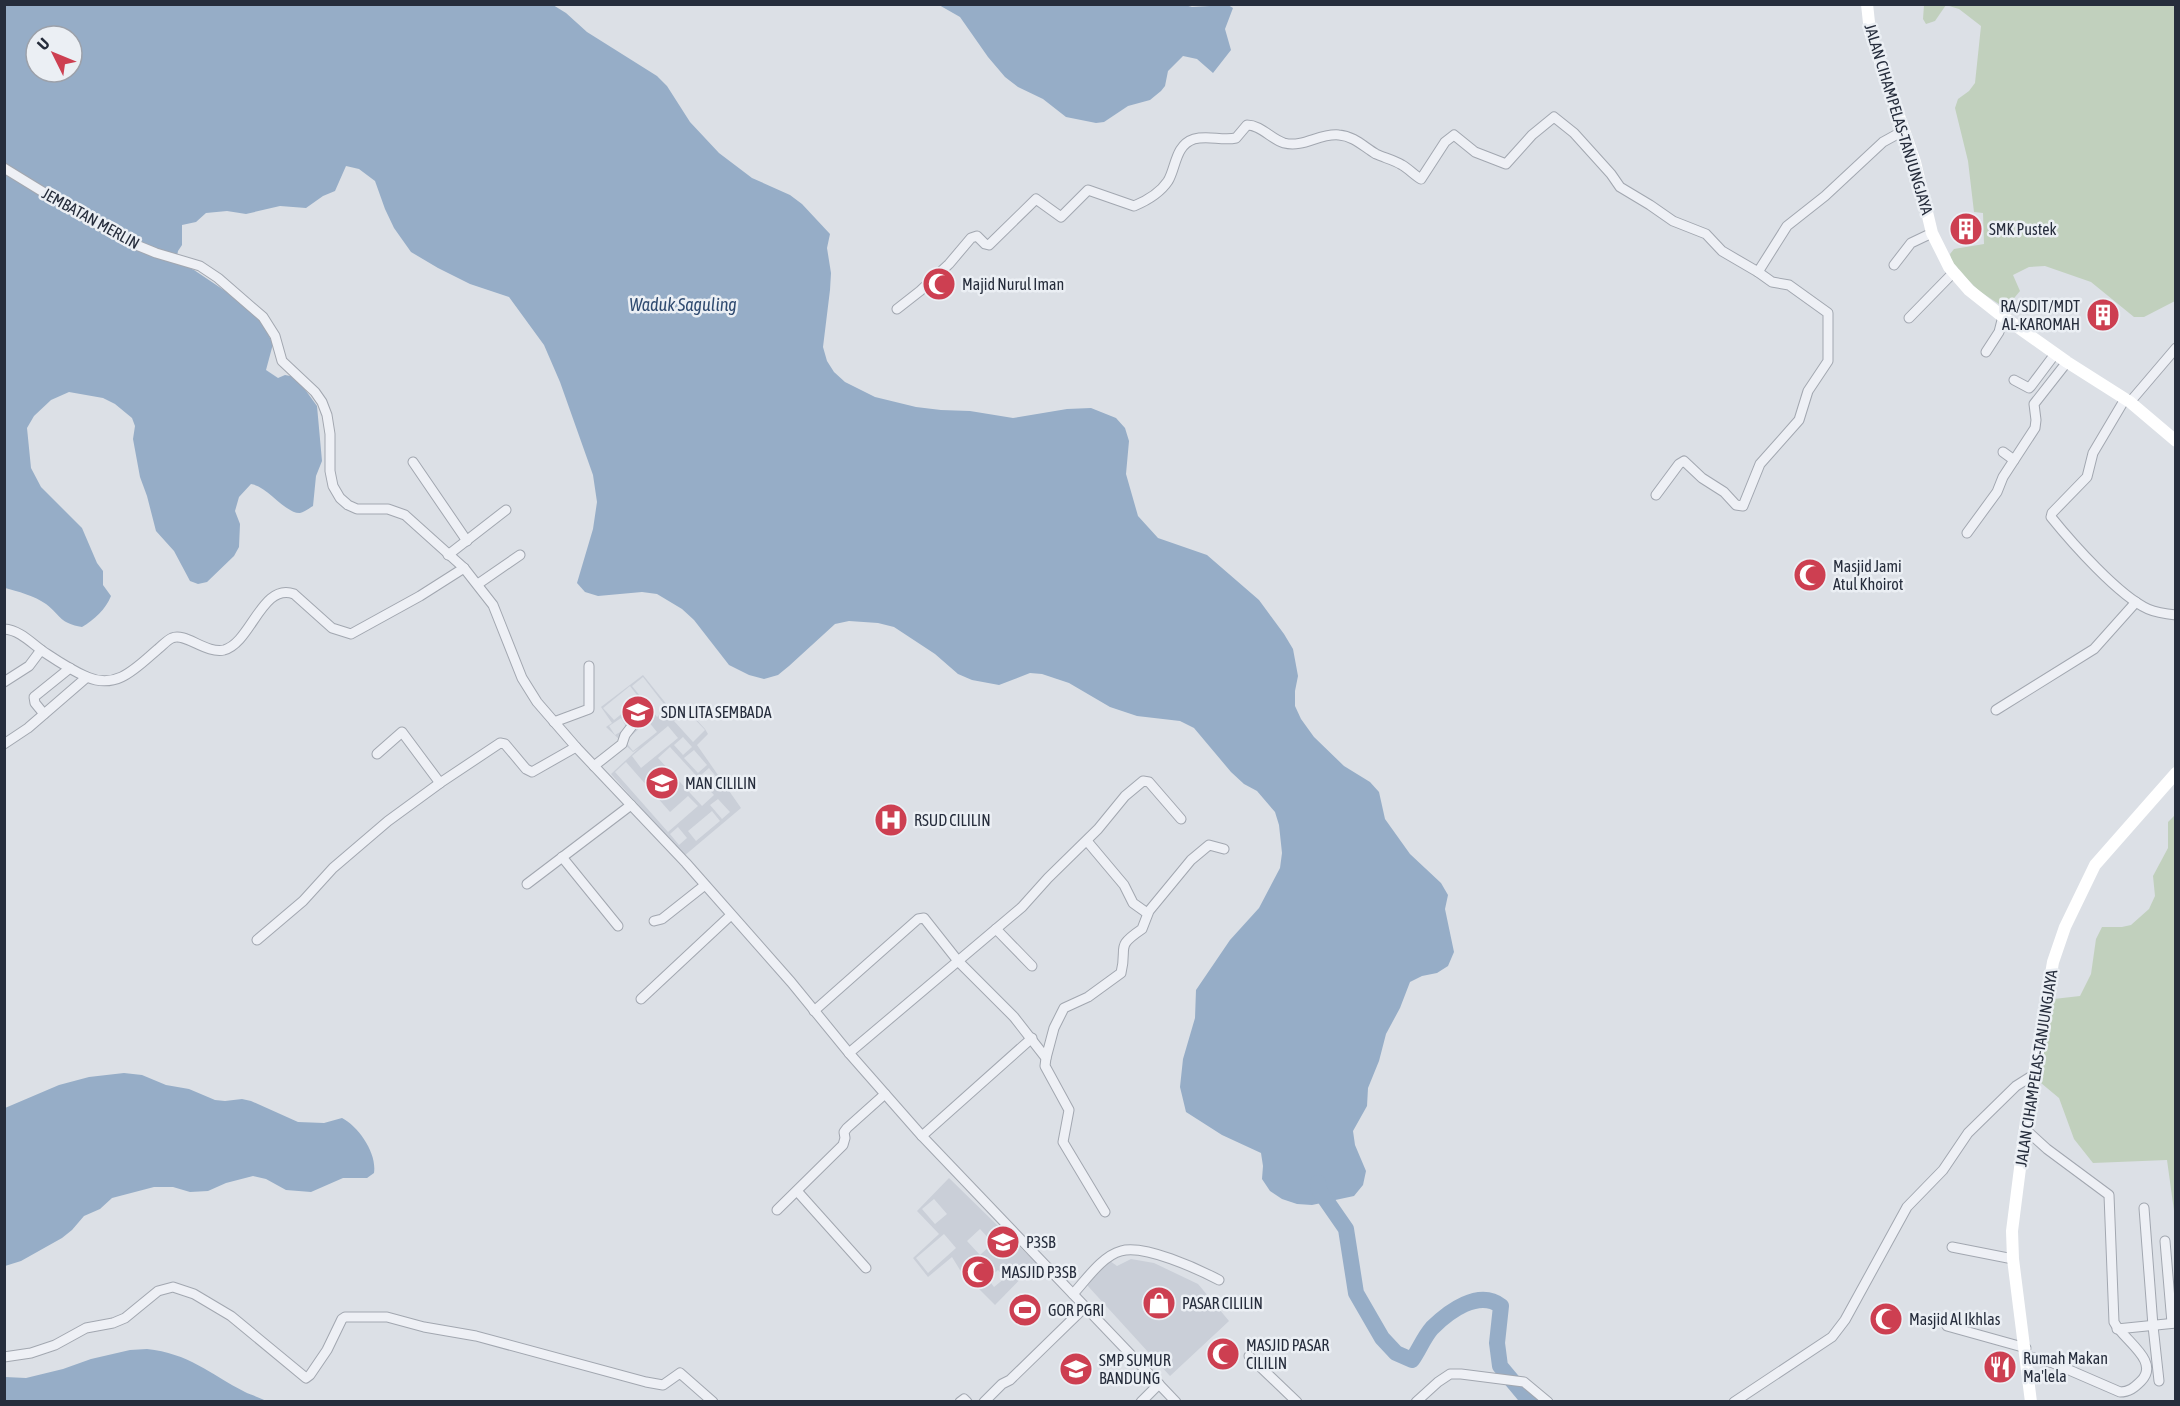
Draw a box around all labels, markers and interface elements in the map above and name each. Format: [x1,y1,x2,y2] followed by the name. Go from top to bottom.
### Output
[1861,21,1937,217] street label: JALAN CIHAMPELAS-TANJUNGJAYA
[24,24,84,84] north arrow
[33,34,53,53] text: U
[39,184,143,252] street label: JEMBATAN MERLIN
[1948,211,1984,247] building icon: SMK Pustek
[1989,220,2056,238] place label: SMK Pustek
[921,266,957,302] mosque icon: Majid Nurul Iman
[962,275,1064,294] place label: Majid Nurul Iman
[629,294,737,315] water label: Waduk Saguling
[2000,297,2080,333] place label: RA/SDIT/MDT AL-KAROMAH
[2085,297,2121,333] building icon: RA/SDIT/MDT AL-KAROMAH
[1792,557,1828,593] mosque icon: Masjid Jami Atul Khoirot
[1833,557,1904,593] place label: Masjid Jami Atul Khoirot
[620,694,656,730] school or university icon: SDN LITA SEMBADA
[661,703,772,721] place label: SDN LITA SEMBADA
[644,765,680,801] school or university icon: MAN CILILIN
[685,774,756,792] place label: MAN CILILIN
[873,802,909,838] hospital icon: RSUD CILILIN
[914,811,991,829] place label: RSUD CILILIN
[2012,968,2060,1168] street label: JALAN CIHAMPELAS-TANJUNGJAYA
[985,1224,1021,1260] school or university icon: P3SB
[1026,1233,1056,1251] place label: P3SB
[960,1254,996,1290] mosque icon: MASJID P3SB
[1001,1263,1077,1281] place label: MASJID P3SB
[1141,1285,1177,1321] shop icon: PASAR CILILIN
[1007,1292,1043,1328] sports icon: GOR PGRI
[1182,1294,1263,1312] place label: PASAR CILILIN
[1048,1301,1104,1319] place label: GOR PGRI
[1868,1301,1904,1337] mosque icon: Masjid Al Ikhlas
[1909,1310,2001,1329] place label: Masjid Al Ikhlas
[1205,1336,1241,1372] mosque icon: MASJID PASAR CILILIN
[1246,1336,1329,1372] place label: MASJID PASAR CILILIN
[1982,1349,2018,1385] restaurant icon: Rumah Makan Ma'lela
[2023,1349,2108,1385] place label: Rumah Makan Ma'lela
[1058,1351,1094,1387] school or university icon: SMP SUMUR BANDUNG
[1099,1351,1171,1387] place label: SMP SUMUR BANDUNG

